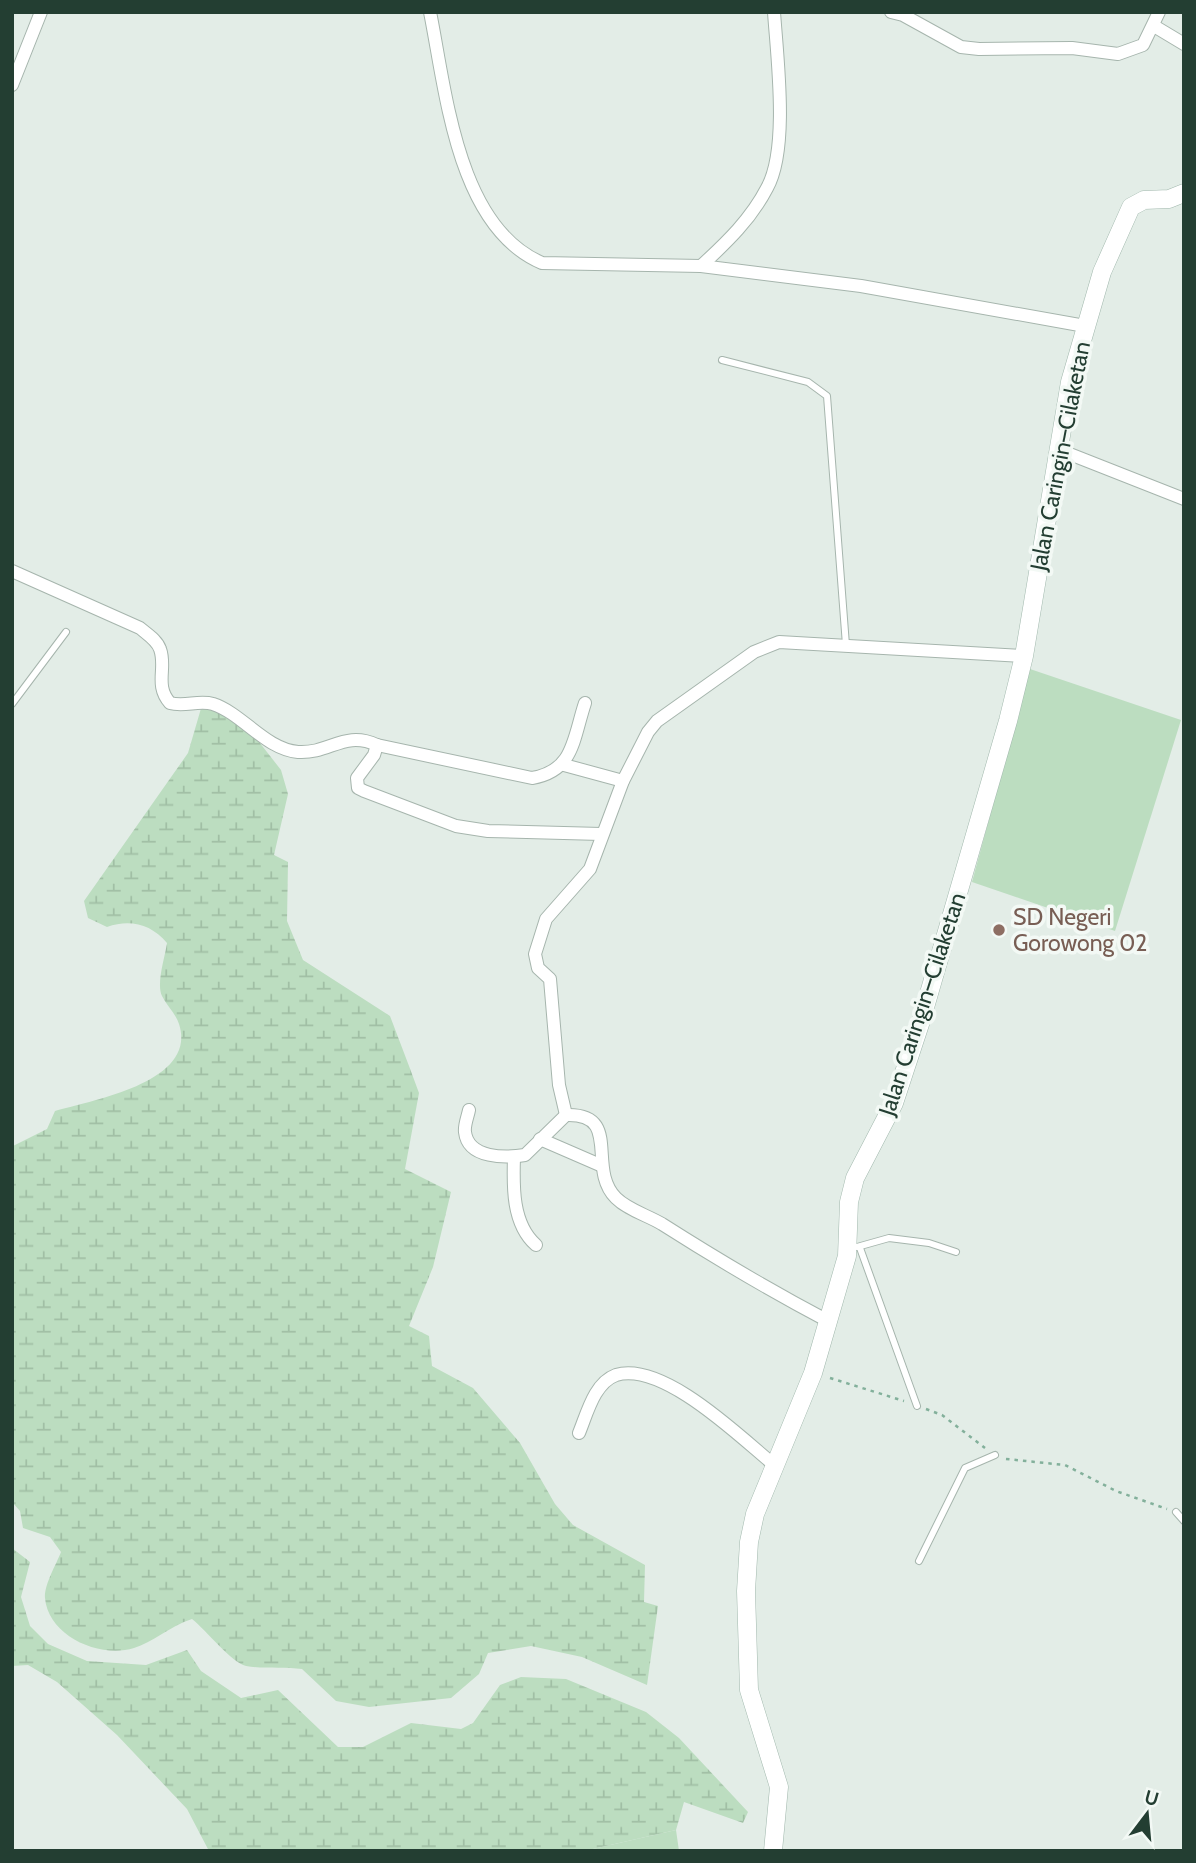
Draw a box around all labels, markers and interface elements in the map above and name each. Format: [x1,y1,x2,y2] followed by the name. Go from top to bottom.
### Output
[1024,339,1096,574] street label: Jalan Caringin–Cilaketan
[872,889,971,1120] street label: Jalan Caringin–Cilaketan
[1013,903,1147,957] place label: SD Negeri Gorowong 02
[991,922,1007,938] marker: SD Negeri Gorowong 02
[1112,1779,1182,1849] north arrow
[1142,1785,1161,1811] text: U

